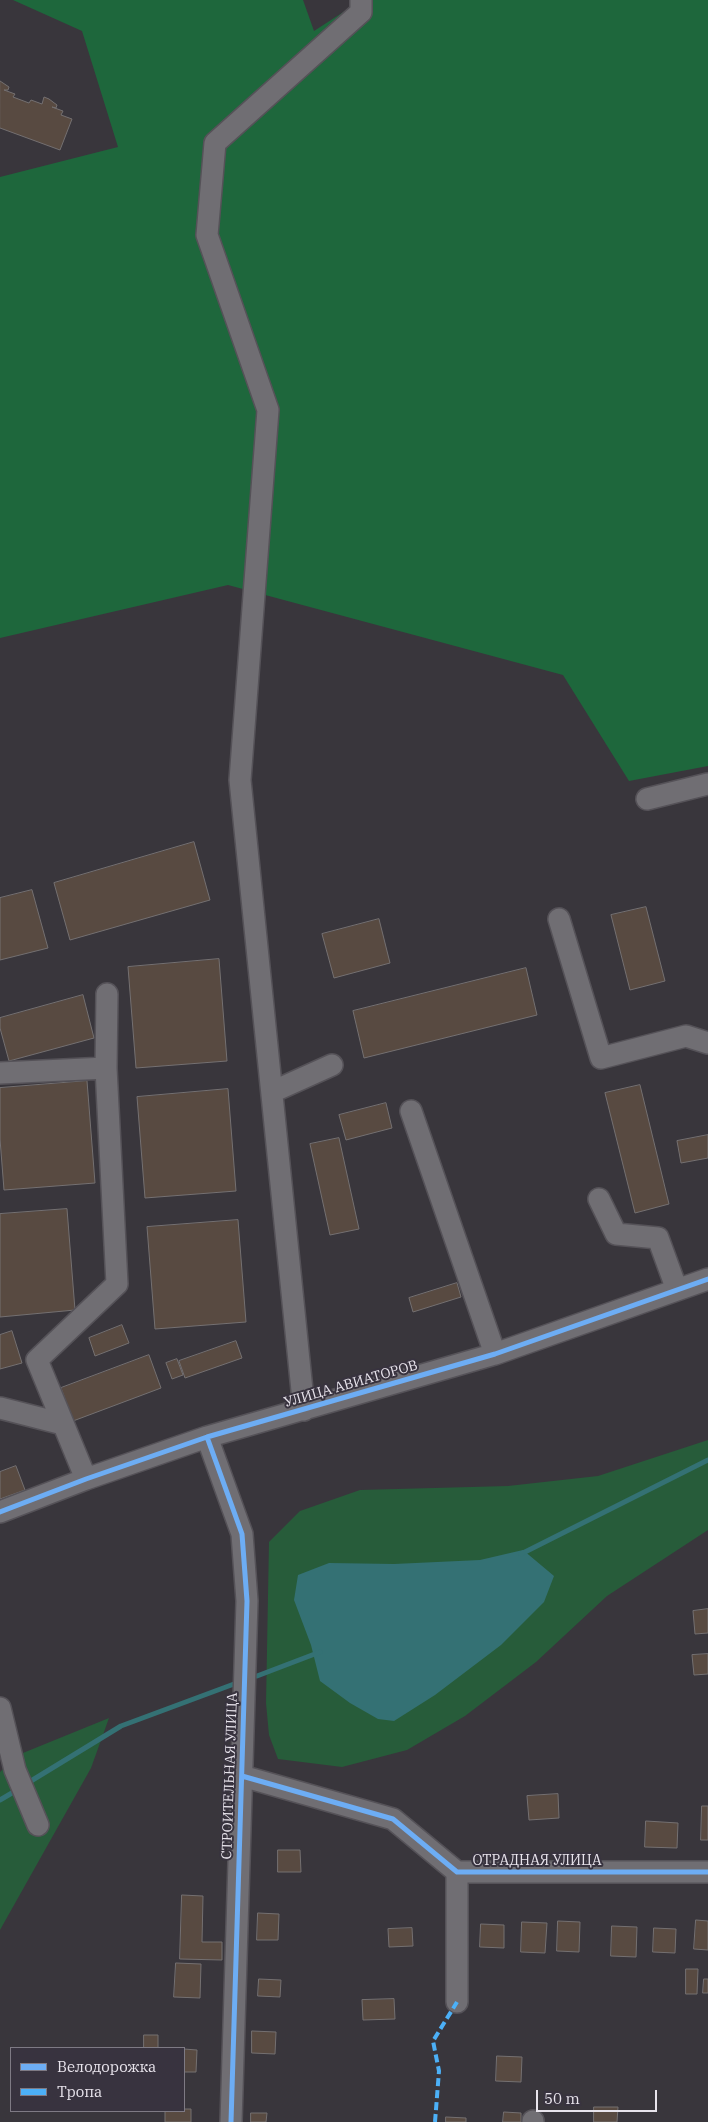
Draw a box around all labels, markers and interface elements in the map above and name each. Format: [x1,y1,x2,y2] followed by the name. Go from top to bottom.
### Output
[282,1357,420,1411] street label: УЛИЦА АВИАТОРОВ
[219,1692,241,1860] street label: СТРОИТЕЛЬНАЯ УЛИЦА
[472,1853,602,1869] street label: ОТРАДНАЯ УЛИЦА
[10,2047,185,2112] legend
[57,2057,156,2076] text: Велодорожка
[538,2080,659,2112] scale bar
[57,2082,102,2101] text: Тропа
[544,2089,580,2108] text: 50 m

